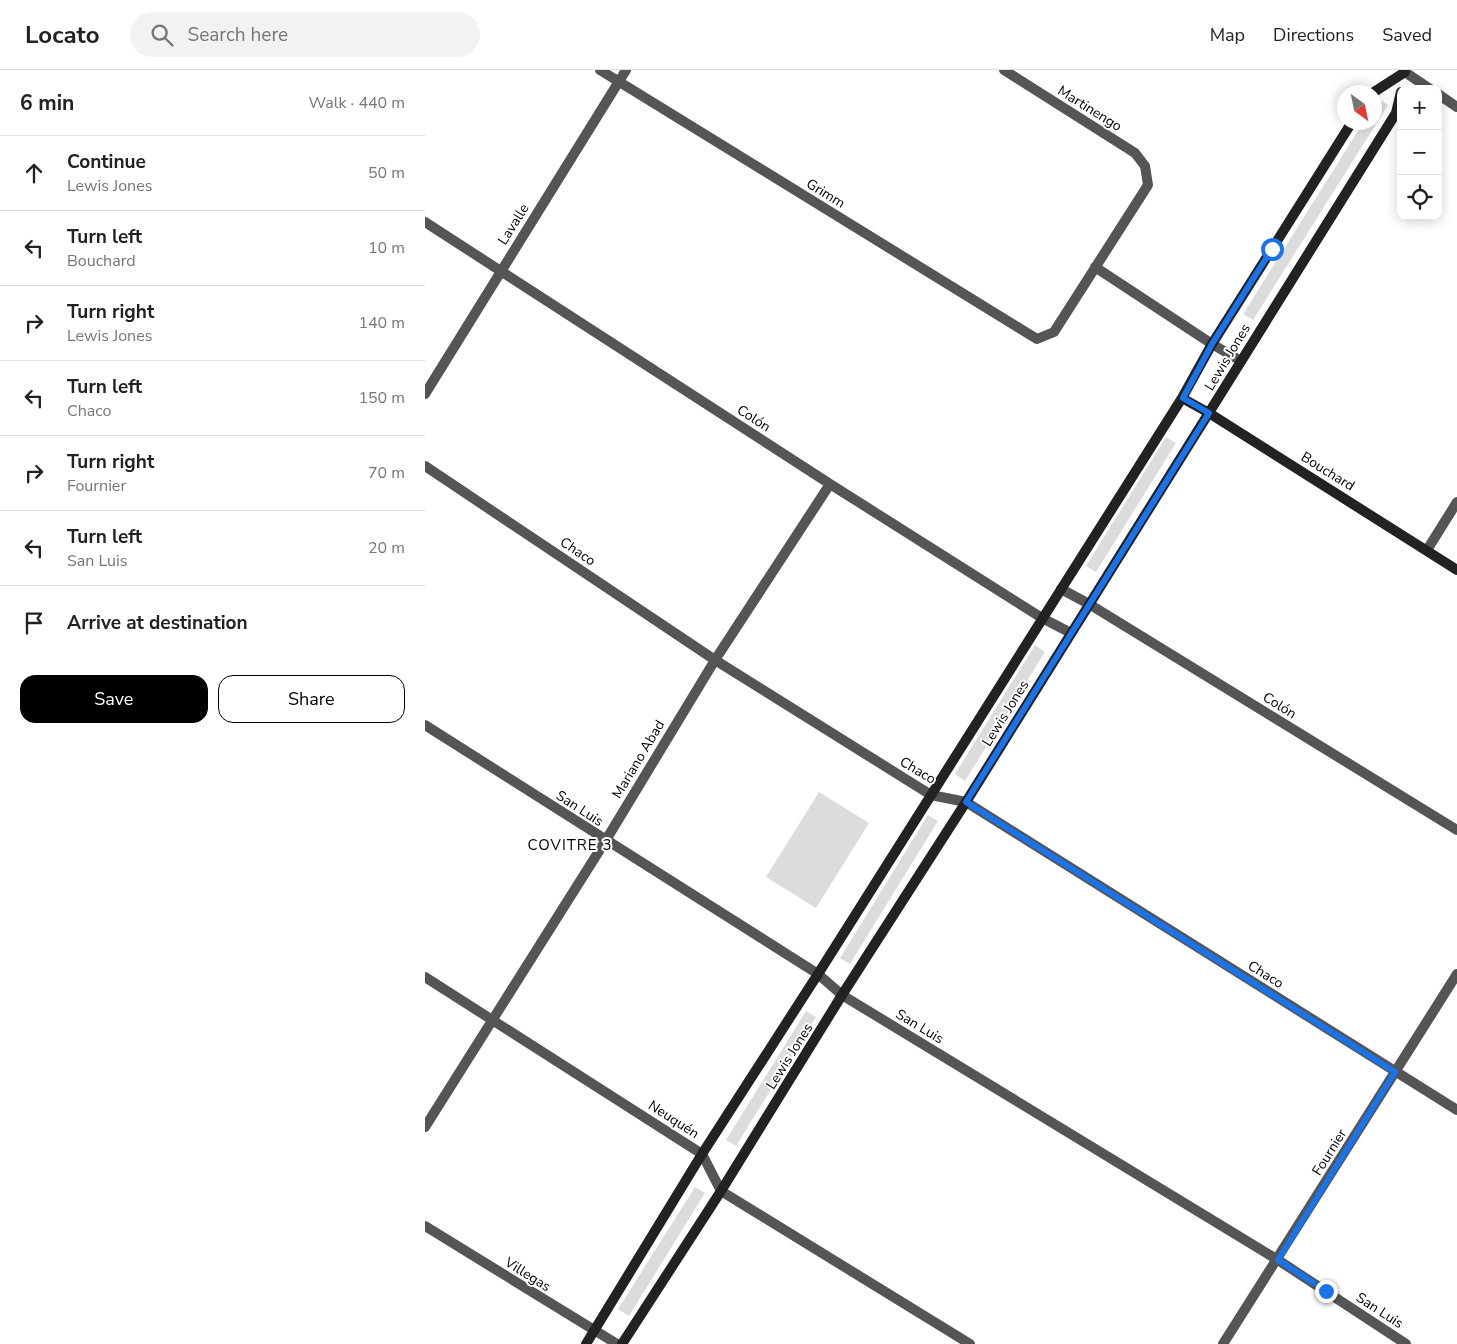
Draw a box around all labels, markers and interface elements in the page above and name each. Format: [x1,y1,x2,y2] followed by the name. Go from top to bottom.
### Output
[130,12,480,57] search box
[25,19,100,51] text: Locato
[148,21,176,49] icon: search
[188,22,288,48] text: Search here
[1210,23,1245,47] text: Map
[1273,23,1354,47] text: Directions
[1382,23,1432,47] text: Saved
[1054,81,1126,136] street label: Martinengo
[1337,85,1382,130] north arrow
[1397,85,1442,220] map controls
[1397,85,1442,130] button: +
[20,89,74,117] text: 6 min
[309,92,405,114] text: Walk · 440 m
[1397,130,1442,175] button: −
[67,149,146,175] text: Continue
[20,159,48,187] icon: ahead
[368,162,405,184] text: 50 m
[803,174,849,213] street label: Grimm
[67,175,152,197] text: Lewis Jones
[1397,175,1442,220] button: locate
[493,200,533,248] street label: Lavalle
[67,224,142,250] text: Turn left
[20,234,48,262] icon: left
[368,237,405,259] text: 10 m
[1261,238,1284,261] route start
[67,250,136,272] text: Bouchard
[67,299,154,325] text: Turn right
[20,309,48,337] icon: right
[358,312,405,334] text: 140 m
[1200,320,1255,394] street label: Lewis Jones
[67,325,152,347] text: Lewis Jones
[67,374,142,400] text: Turn left
[20,384,48,412] icon: left
[358,387,405,409] text: 150 m
[67,400,111,422] text: Chaco
[733,401,774,436] street label: Colón
[1297,447,1358,495] street label: Bouchard
[67,449,154,475] text: Turn right
[20,459,48,487] icon: right
[368,462,405,484] text: 70 m
[67,475,126,497] text: Fournier
[67,524,142,550] text: Turn left
[556,533,599,570] street label: Chaco
[20,534,48,562] icon: left
[368,537,405,559] text: 20 m
[67,550,127,572] text: San Luis
[20,609,48,637] icon: arrive
[67,610,248,636] text: Arrive at destination
[20,675,208,723] button: Save
[218,675,405,723] button: Share
[978,676,1033,750] street label: Lewis Jones
[1259,688,1300,723] street label: Colón
[608,716,669,802] street label: Mariano Abad
[896,752,940,789] street label: Chaco
[552,786,607,831] street label: San Luis
[528,835,612,855] district label: COVITRE 3
[1244,956,1287,993] street label: Chaco
[892,1005,948,1048] street label: San Luis
[762,1019,817,1093] street label: Lewis Jones
[645,1096,703,1143] street label: Neuquén
[1308,1125,1351,1179] street label: Fournier
[500,1252,555,1296] street label: Villegas
[1315,1280,1338,1303] route end
[1352,1288,1407,1333] street label: San Luis

